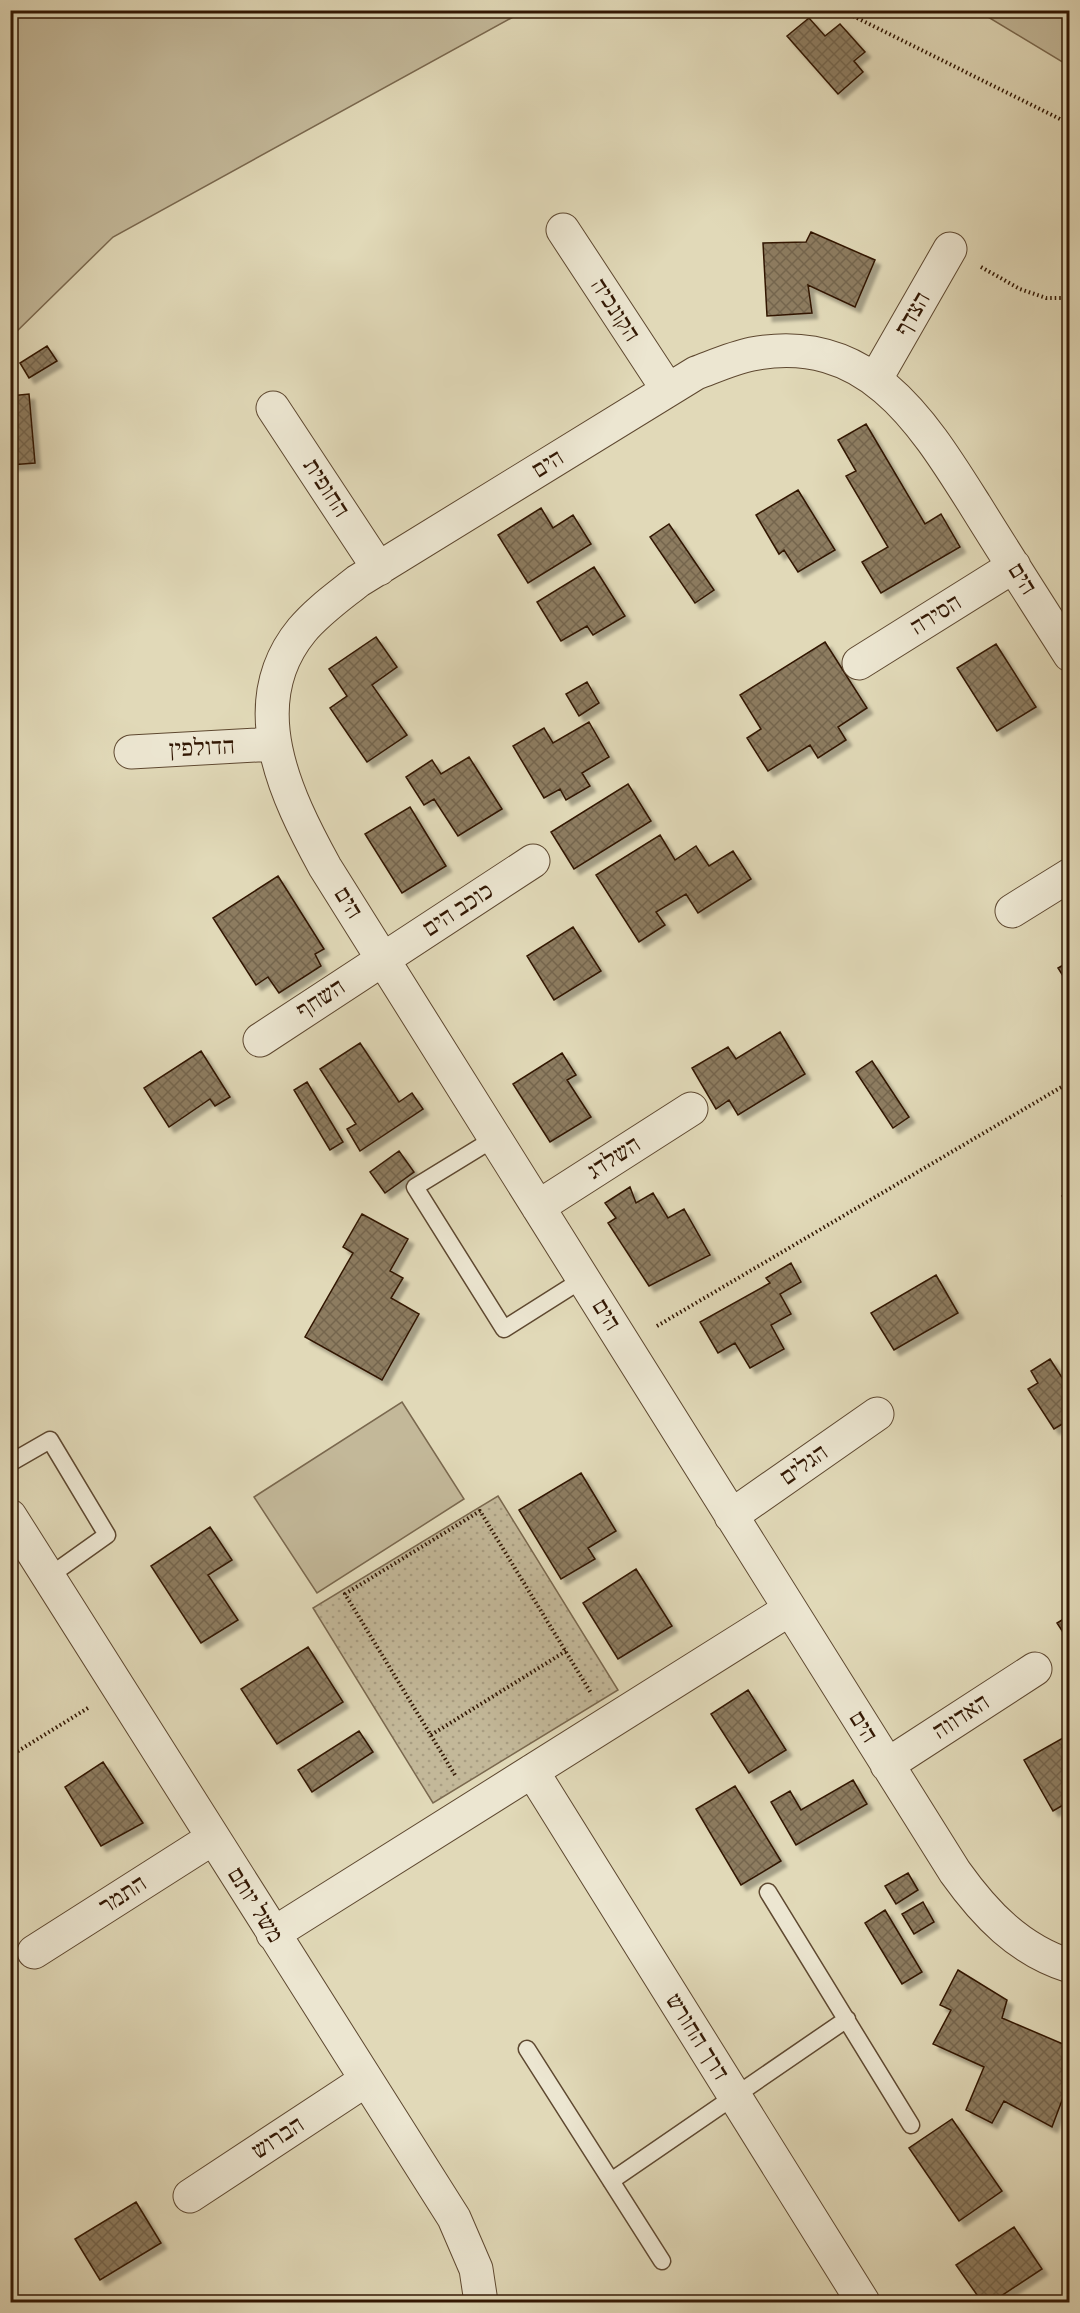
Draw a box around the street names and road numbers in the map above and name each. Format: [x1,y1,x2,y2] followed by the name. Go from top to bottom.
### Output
[583,272,647,348] street label: הקונכיה
[888,286,938,342] street label: הצדף
[526,443,570,485] street label: הים
[296,453,356,523] street label: החופית
[1001,557,1043,601] street label: הים
[905,588,967,642] street label: הסירה
[168,731,236,765] street label: הדולפין
[417,876,499,944] street label: כוכב הים
[327,881,369,925] street label: הים
[291,972,351,1026] street label: השחף
[581,1130,647,1186] street label: השלדג
[585,1293,627,1337] street label: הים
[774,1438,834,1492] street label: הגלים
[927,1687,995,1747] street label: האדווה
[842,1705,884,1749] street label: הים
[220,1862,290,1948] street label: משל יותם
[94,1869,152,1921] street label: התמר
[658,1988,736,2086] street label: דרך החורש
[246,2110,310,2166] street label: הברוש

